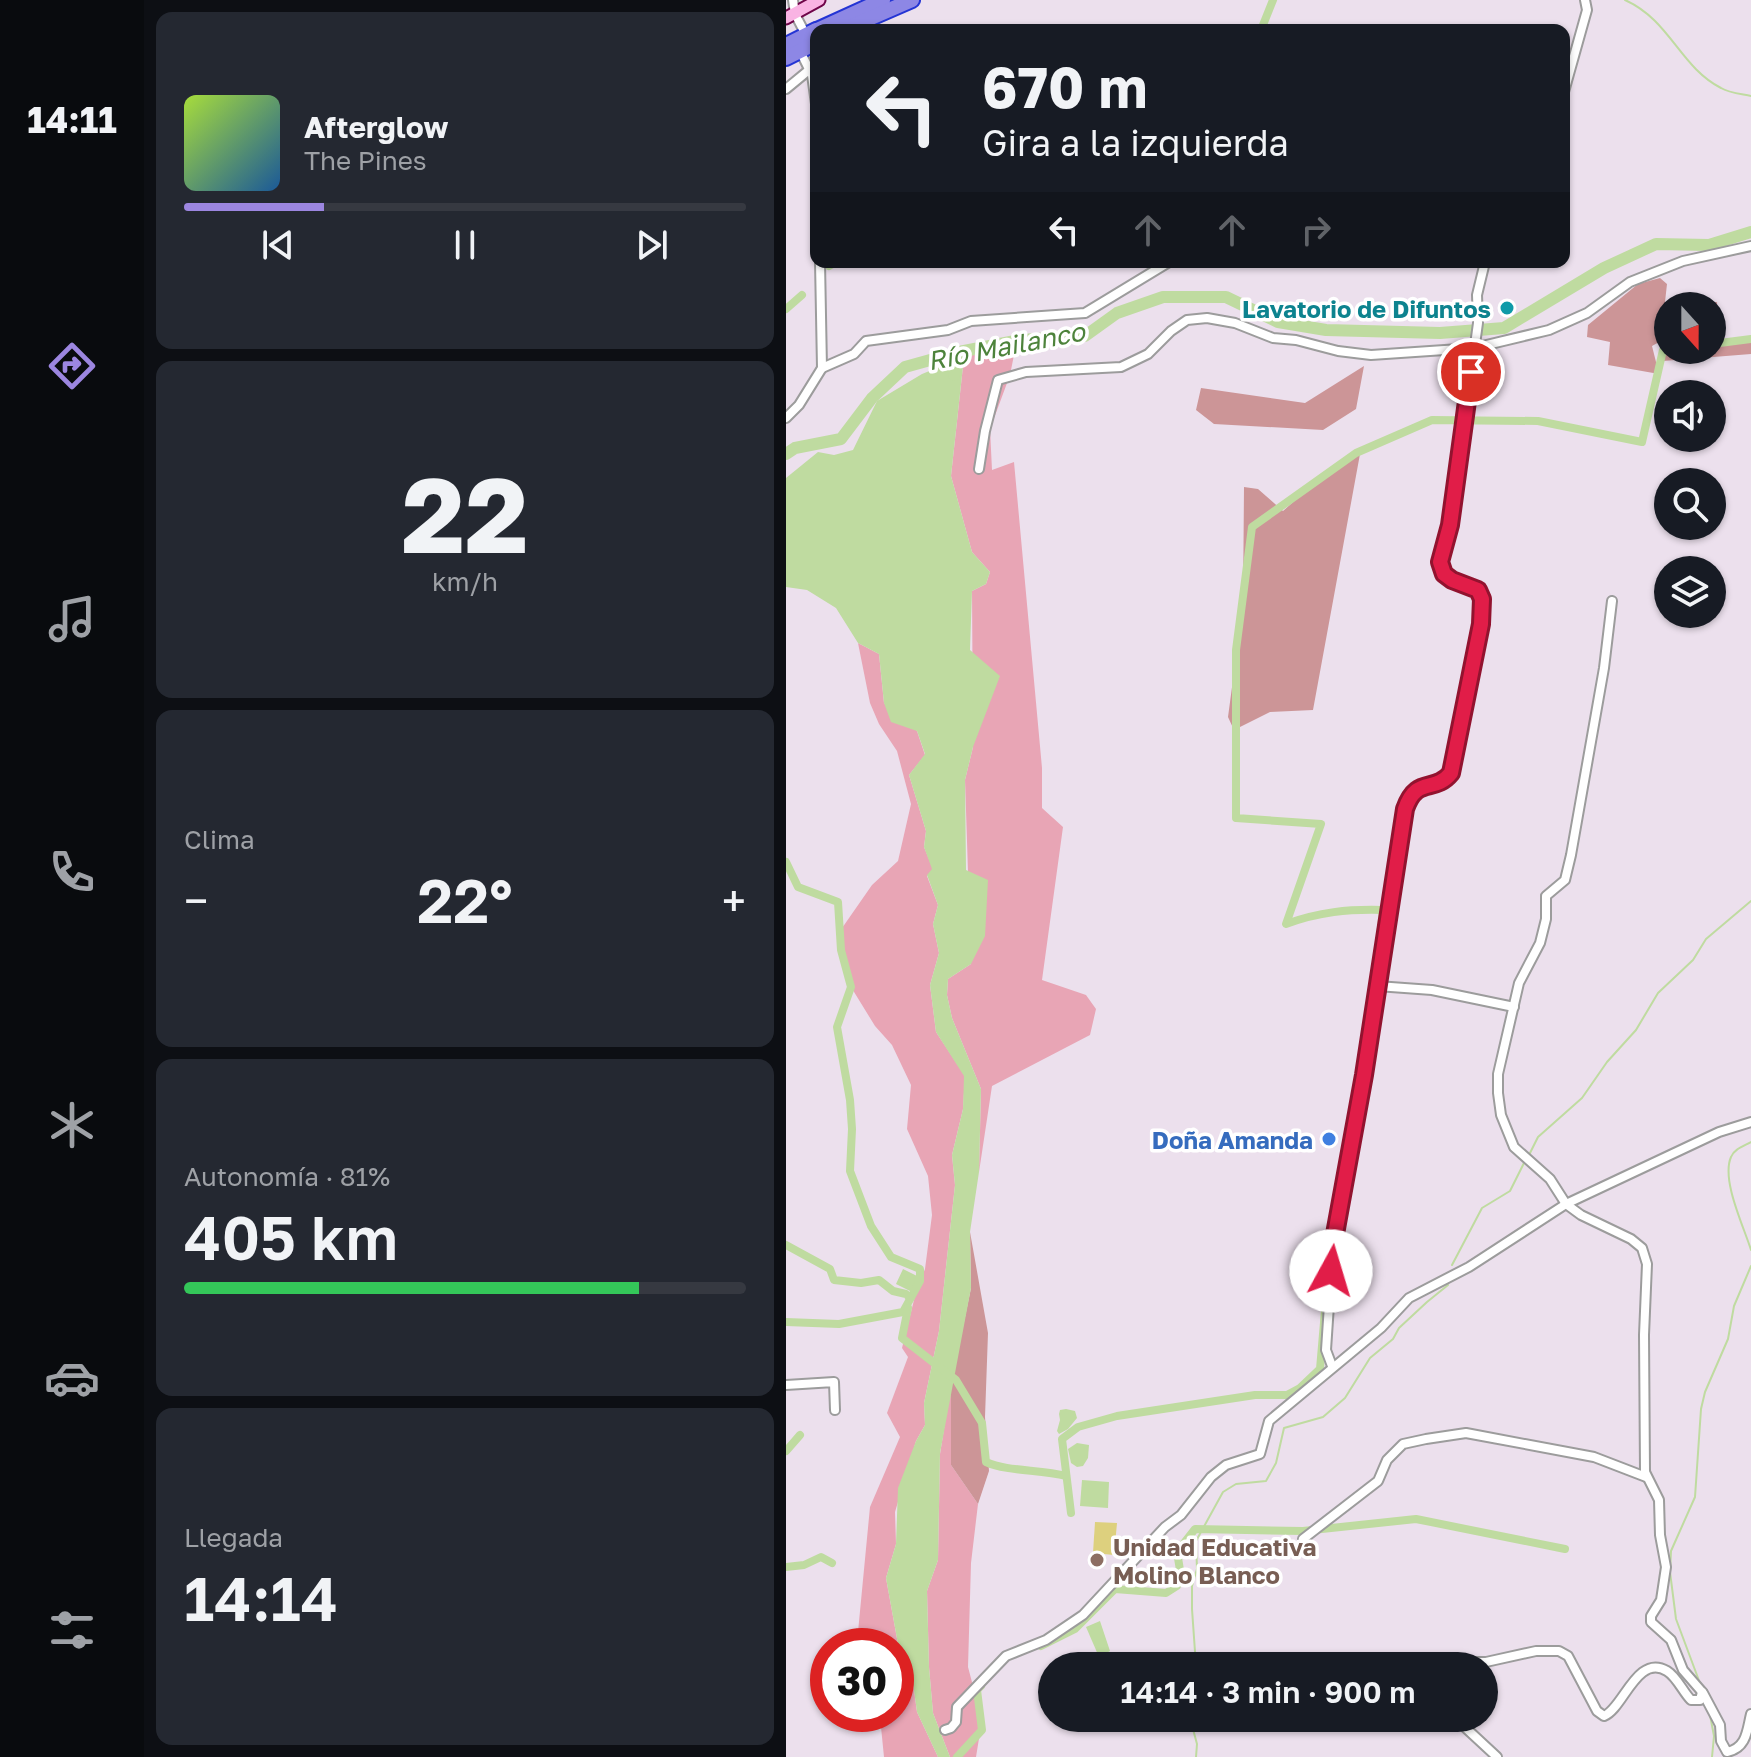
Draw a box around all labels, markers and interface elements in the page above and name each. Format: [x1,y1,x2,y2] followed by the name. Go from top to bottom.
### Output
[982,53,1147,120] text: 670 m
[850,56,954,160] icon: left
[27,98,117,141] text: 14:11
[304,109,448,145] text: Afterglow
[982,121,1289,164] text: Gira a la izquierda
[304,145,427,176] text: The Pines
[1042,208,1086,252] icon: left
[1126,208,1170,252] icon: ahead
[1210,208,1254,252] icon: ahead
[1294,208,1338,252] icon: right
[256,223,300,267] icon: previous
[443,223,487,267] icon: pause
[630,223,674,267] icon: next
[1654,292,1726,364] north arrow
[1654,292,1726,628] map controls
[1242,294,1491,323] place label: Lavatorio de Difuntos
[1498,299,1516,317] marker: Lavatorio de Difuntos
[925,315,1089,376] water label: Río Mailanco
[44,338,100,394] icon: directions
[1437,338,1505,406] pin
[1449,350,1493,394] icon: arrive
[1654,380,1726,452] button: sound
[402,451,528,576] text: 22
[1654,468,1726,540] button: search
[1654,556,1726,628] button: layers
[432,566,498,597] text: km/h
[44,591,100,647] icon: music
[184,824,255,855] text: Clima
[44,844,100,900] icon: phone
[417,864,513,936] text: 22°
[184,874,208,927] text: −
[722,874,746,927] text: +
[44,1097,100,1153] icon: climate
[1152,1125,1313,1154] place label: Doña Amanda
[1320,1130,1338,1148] marker: Doña Amanda
[184,1161,390,1192] text: Autonomía · 81%
[184,1201,398,1273] text: 405 km
[1289,1229,1373,1313] position arrow
[44,1350,100,1406] icon: car
[184,1522,283,1553] text: Llegada
[1113,1532,1316,1589] place label: Unidad Educativa Molino Blanco
[1088,1551,1106,1569] marker: Unidad Educativa Molino Blanco
[184,1562,338,1634] text: 14:14
[44,1602,100,1658] icon: filters
[810,1628,914,1732] speed limit sign: 30
[1121,1674,1415,1710] text: 14:14 · 3 min · 900 m

